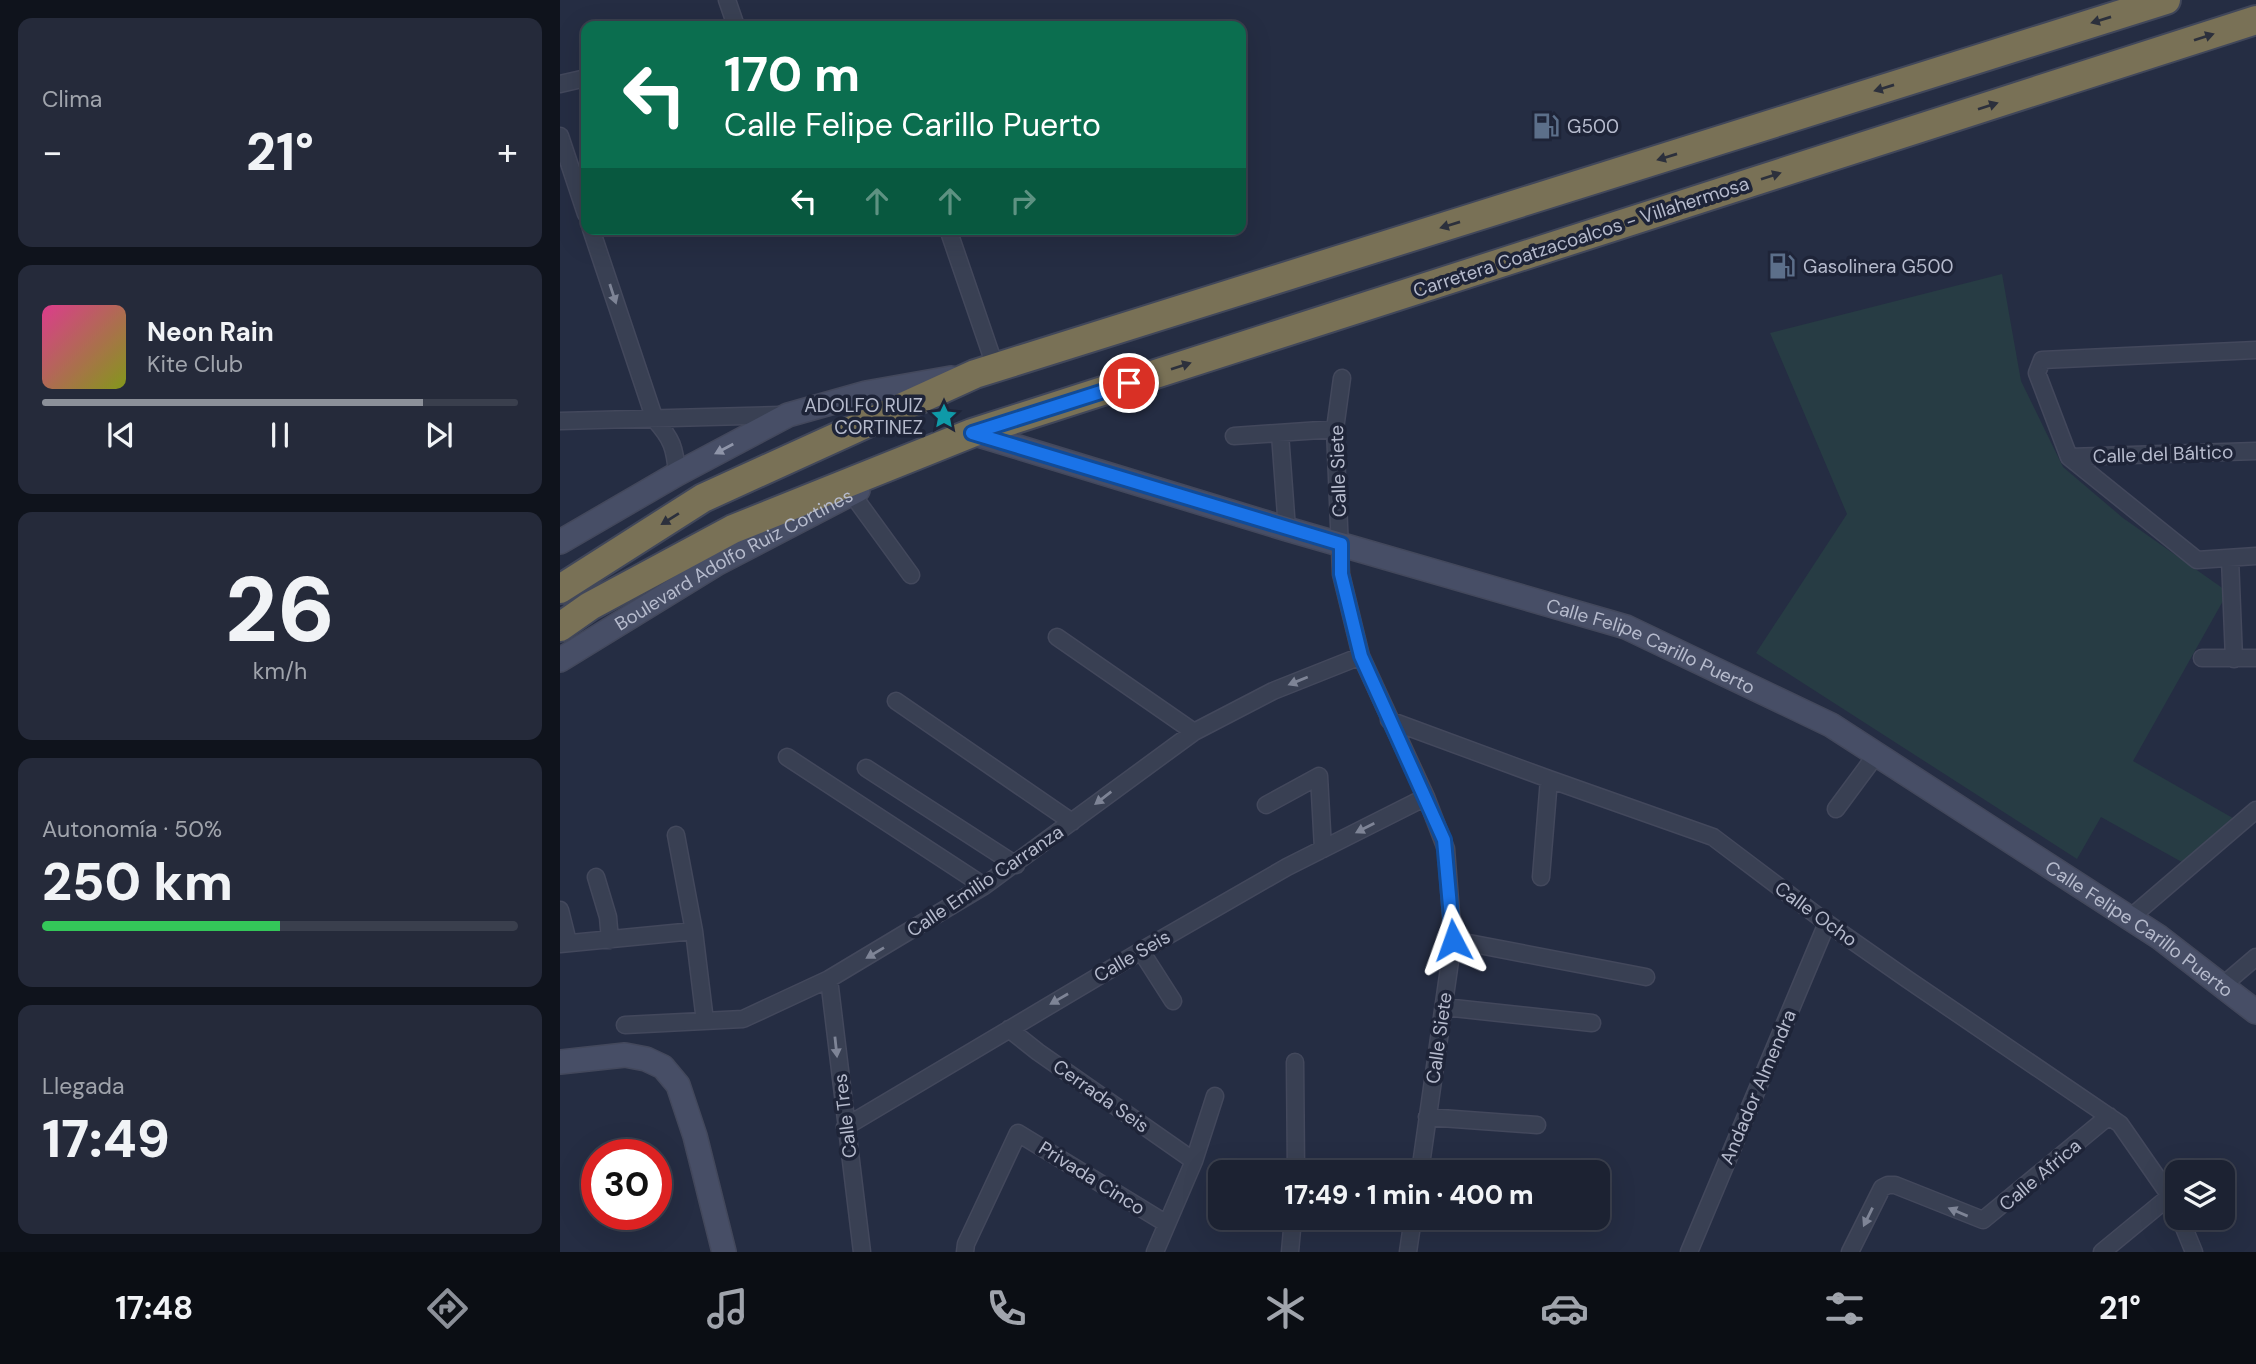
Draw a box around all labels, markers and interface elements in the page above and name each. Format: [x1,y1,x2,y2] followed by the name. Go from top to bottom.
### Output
[2091,16,2112,26] one-way arrow
[2194,31,2215,42] one-way arrow
[724,42,860,106] text: 170 m
[609,49,700,140] icon: left
[42,84,102,114] text: Clima
[1873,84,1894,94] one-way arrow
[1977,101,1998,111] one-way arrow
[724,104,1101,146] text: Calle Felipe Carillo Puerto
[1531,111,1561,141] fuel station icon: G500
[1567,114,1619,139] place label: G500
[246,118,314,186] text: 21°
[42,127,63,177] text: −
[497,127,518,177] text: +
[1656,152,1677,162] one-way arrow
[1761,170,1782,181] one-way arrow
[1410,171,1752,303] street label: Carretera Coatzacoalcos - Villahermosa
[785,182,823,220] icon: left
[858,182,896,220] icon: ahead
[931,182,969,220] icon: ahead
[1004,182,1042,220] icon: right
[1439,220,1460,230] one-way arrow
[1767,251,1797,281] fuel station icon: Gasolinera G500
[1803,254,1953,279] place label: Gasolinera G500
[608,284,619,305] one-way arrow
[147,315,274,349] text: Neon Rain
[147,349,243,379] text: Kite Club
[1099,353,1159,413] pin
[1171,360,1192,371] one-way arrow
[1110,364,1148,402] icon: arrive
[804,393,923,440] place label: ADOLFO RUIZ CORTINEZ
[929,401,959,431] place icon: ADOLFO RUIZ CORTINEZ
[102,416,140,454] icon: previous
[261,416,299,454] icon: pause
[420,416,458,454] icon: next
[1324,424,1352,518] street label: Calle Siete
[2092,439,2234,469] street label: Calle del Báltico
[714,444,734,455] one-way arrow
[610,482,857,636] street label: Boulevard Adolfo Ruiz Cortines
[660,512,680,525] one-way arrow
[225,551,335,669] text: 26
[1544,592,1759,699] street label: Calle Felipe Carillo Puerto
[253,656,307,686] text: km/h
[1287,676,1308,687] one-way arrow
[1095,790,1113,805] one-way arrow
[42,814,222,844] text: Autonomía · 50%
[902,819,1068,943] street label: Calle Emilio Carranza
[1355,823,1375,834] one-way arrow
[42,848,233,916] text: 250 km
[2041,854,2239,1003] street label: Calle Felipe Carillo Puerto
[1770,876,1862,952] street label: Calle Ocho
[1416,903,1490,977] position arrow
[1089,924,1175,988] street label: Calle Seis
[865,947,885,959] one-way arrow
[1420,991,1458,1085] street label: Calle Siete
[1050,993,1069,1005] one-way arrow
[1714,1006,1802,1168] street label: Andador Almendra
[831,1036,842,1058] one-way arrow
[1048,1054,1154,1138] street label: Cerrada Seis
[42,1071,125,1101] text: Llegada
[827,1072,863,1160] street label: Calle Tres
[42,1105,170,1173] text: 17:49
[1994,1133,2086,1217] street label: Calle Africa
[1034,1135,1150,1221] street label: Privada Cinco
[581,1139,672,1230] speed limit sign: 30
[2165,1160,2235,1230] map controls
[2165,1160,2235,1230] button: layers
[1284,1178,1534,1212] text: 17:49 · 1 min · 400 m
[1947,1206,1968,1217] one-way arrow
[1862,1207,1873,1227] one-way arrow
[423,1284,472,1333] icon: directions
[703,1284,752,1333] icon: music
[982,1284,1031,1333] icon: phone
[1261,1284,1310,1333] icon: climate
[1540,1284,1589,1333] icon: car
[1820,1284,1869,1333] icon: filters
[115,1287,193,1329] text: 17:48
[2099,1287,2141,1329] text: 21°

